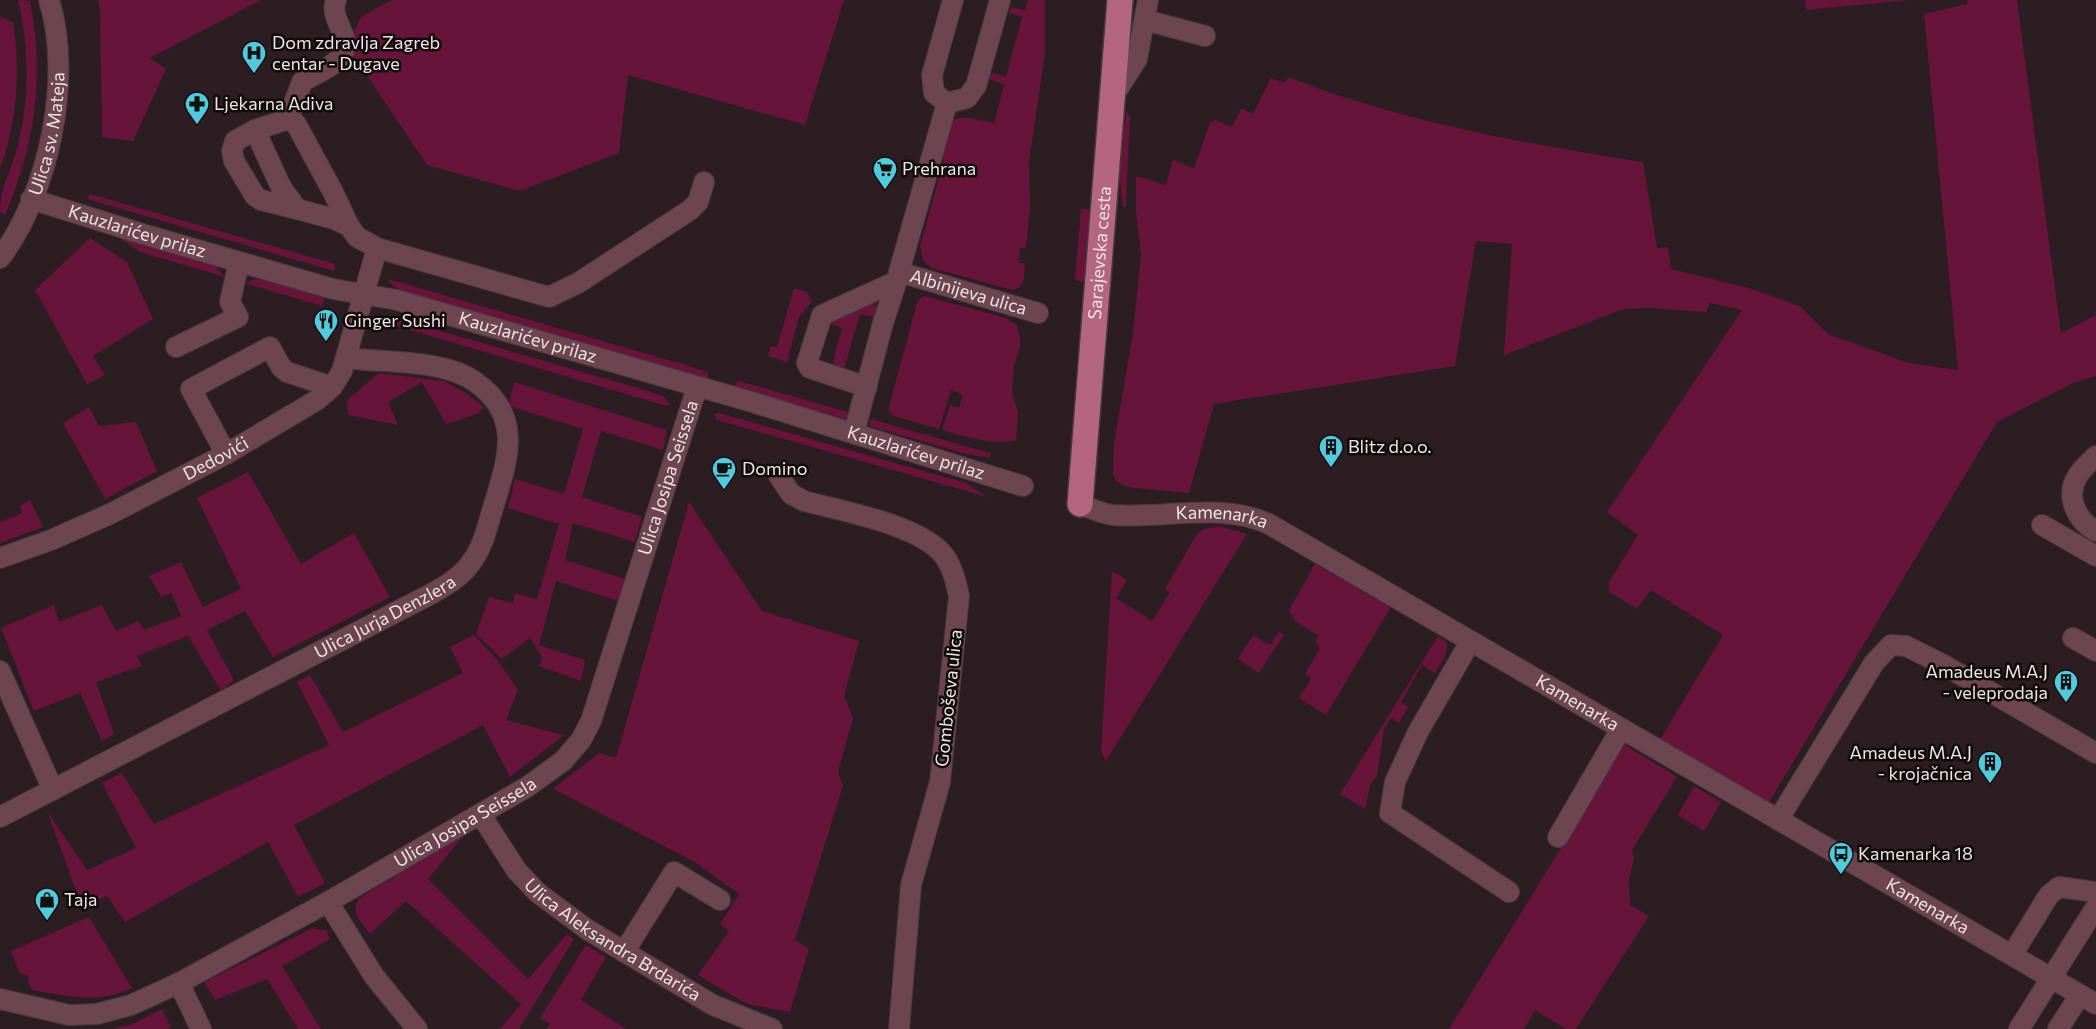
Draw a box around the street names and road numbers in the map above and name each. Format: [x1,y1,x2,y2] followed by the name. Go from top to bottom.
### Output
[23,72,68,198] street label: Ulica sv. Mateja
[1083,185,1115,320] street label: Sarajevska cesta
[66,199,209,262] street label: Kauzlarićev prilaz
[908,264,1030,319] street label: Albinijeva ulica
[456,306,600,367] street label: Kauzlarićev prilaz
[632,397,702,557] street label: Ulica Josipa Seissela
[845,420,988,483] street label: Kauzlarićev prilaz
[179,431,252,484] street label: Dedovići
[1175,500,1271,532] street label: Kamenarka
[310,570,460,662] street label: Ulica Jurja Denzlera
[930,628,966,768] street label: Gomboševa ulica
[1532,669,1623,735] street label: Kamenarka
[390,772,540,872] street label: Ulica Josipa Seissela
[520,873,705,1005] street label: Ulica Aleksandra Brdarića
[1882,873,1974,938] street label: Kamenarka

